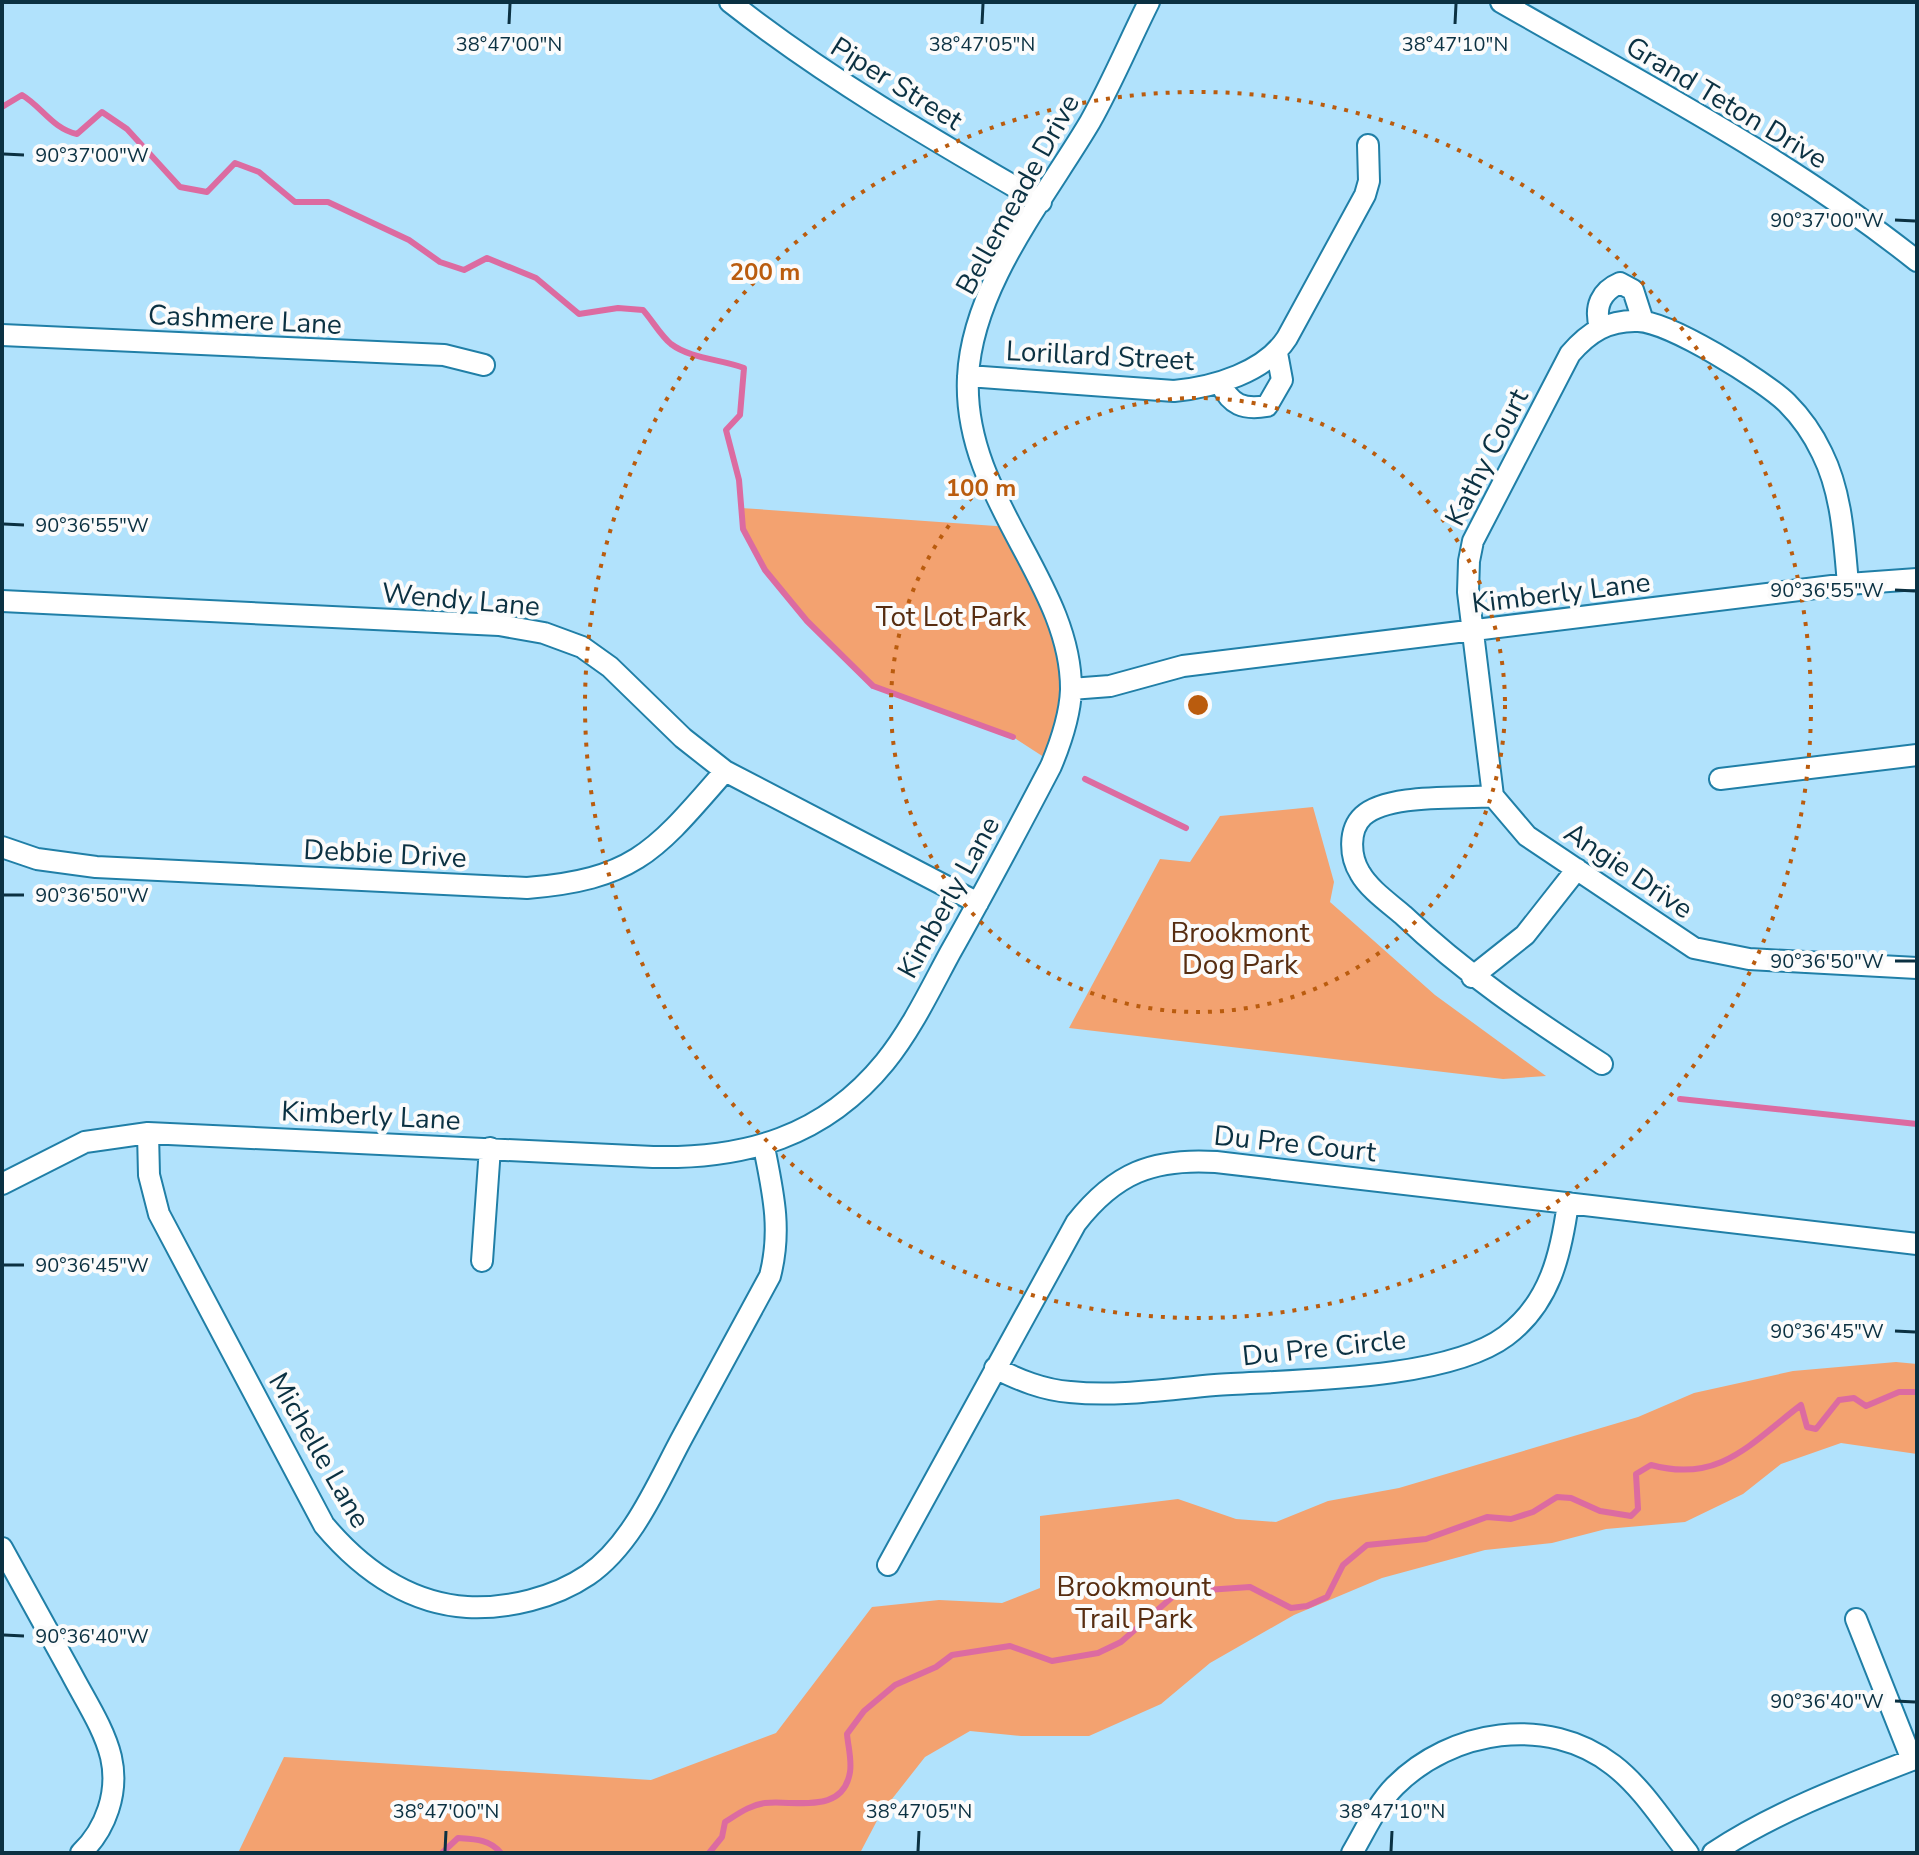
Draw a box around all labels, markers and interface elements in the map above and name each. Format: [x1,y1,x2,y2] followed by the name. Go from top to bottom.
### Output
[823,28,970,140] street label: Piper Street
[1619,28,1834,178] street label: Grand Teton Drive
[456,31,562,58] text: 38°47'00"N
[929,31,1035,58] text: 38°47'05"N
[1402,31,1508,58] text: 38°47'10"N
[947,87,1089,302] street label: Bellemeade Drive
[35,142,149,169] text: 90°37'00"W
[1770,207,1884,234] text: 90°37'00"W
[730,256,800,288] text: 200 m
[147,296,343,344] street label: Cashmere Lane
[1005,332,1195,380] street label: Lorillard Street
[1436,382,1538,533] street label: Kathy Court
[946,472,1016,504] text: 100 m
[35,512,149,539] text: 90°36'55"W
[1470,563,1653,623] street label: Kimberly Lane
[380,574,542,626] street label: Wendy Lane
[1770,577,1884,604] text: 90°36'55"W
[876,598,1027,636] park label: Tot Lot Park
[1184,691,1212,719] centre of rings
[889,810,1009,985] street label: Kimberly Lane
[1557,814,1700,928] street label: Angie Drive
[302,831,467,877] street label: Debbie Drive
[35,882,149,909] text: 90°36'50"W
[1170,914,1310,984] park label: Brookmont Dog Park
[1770,948,1884,975] text: 90°36'50"W
[280,1092,462,1140] street label: Kimberly Lane
[1212,1117,1378,1171] street label: Du Pre Court
[35,1252,149,1279] text: 90°36'45"W
[1770,1318,1884,1345] text: 90°36'45"W
[1240,1321,1408,1375] street label: Du Pre Circle
[259,1366,379,1535] street label: Michelle Lane
[1057,1568,1212,1638] park label: Brookmount Trail Park
[35,1623,149,1650] text: 90°36'40"W
[1770,1688,1884,1715] text: 90°36'40"W
[393,1798,499,1825] text: 38°47'00"N
[866,1798,972,1825] text: 38°47'05"N
[1339,1798,1445,1825] text: 38°47'10"N

